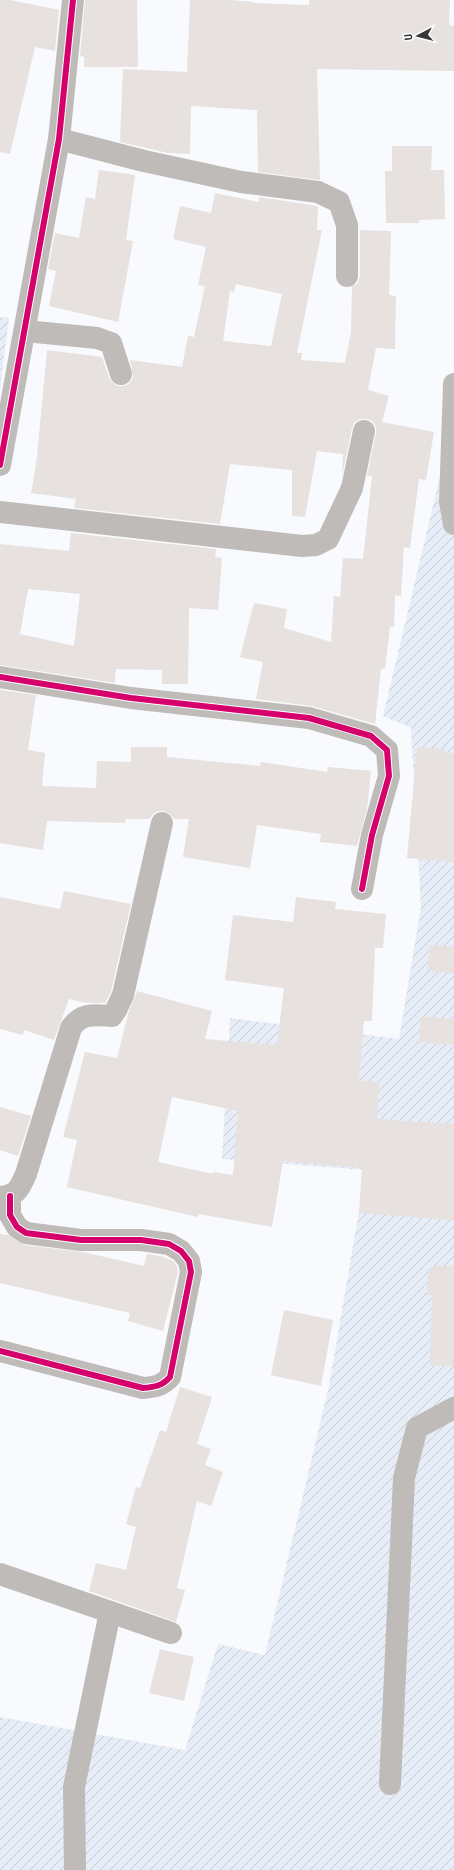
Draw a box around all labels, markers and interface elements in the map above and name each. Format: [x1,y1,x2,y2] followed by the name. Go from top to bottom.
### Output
[398,16,438,56] north arrow
[402,33,415,41] text: U

